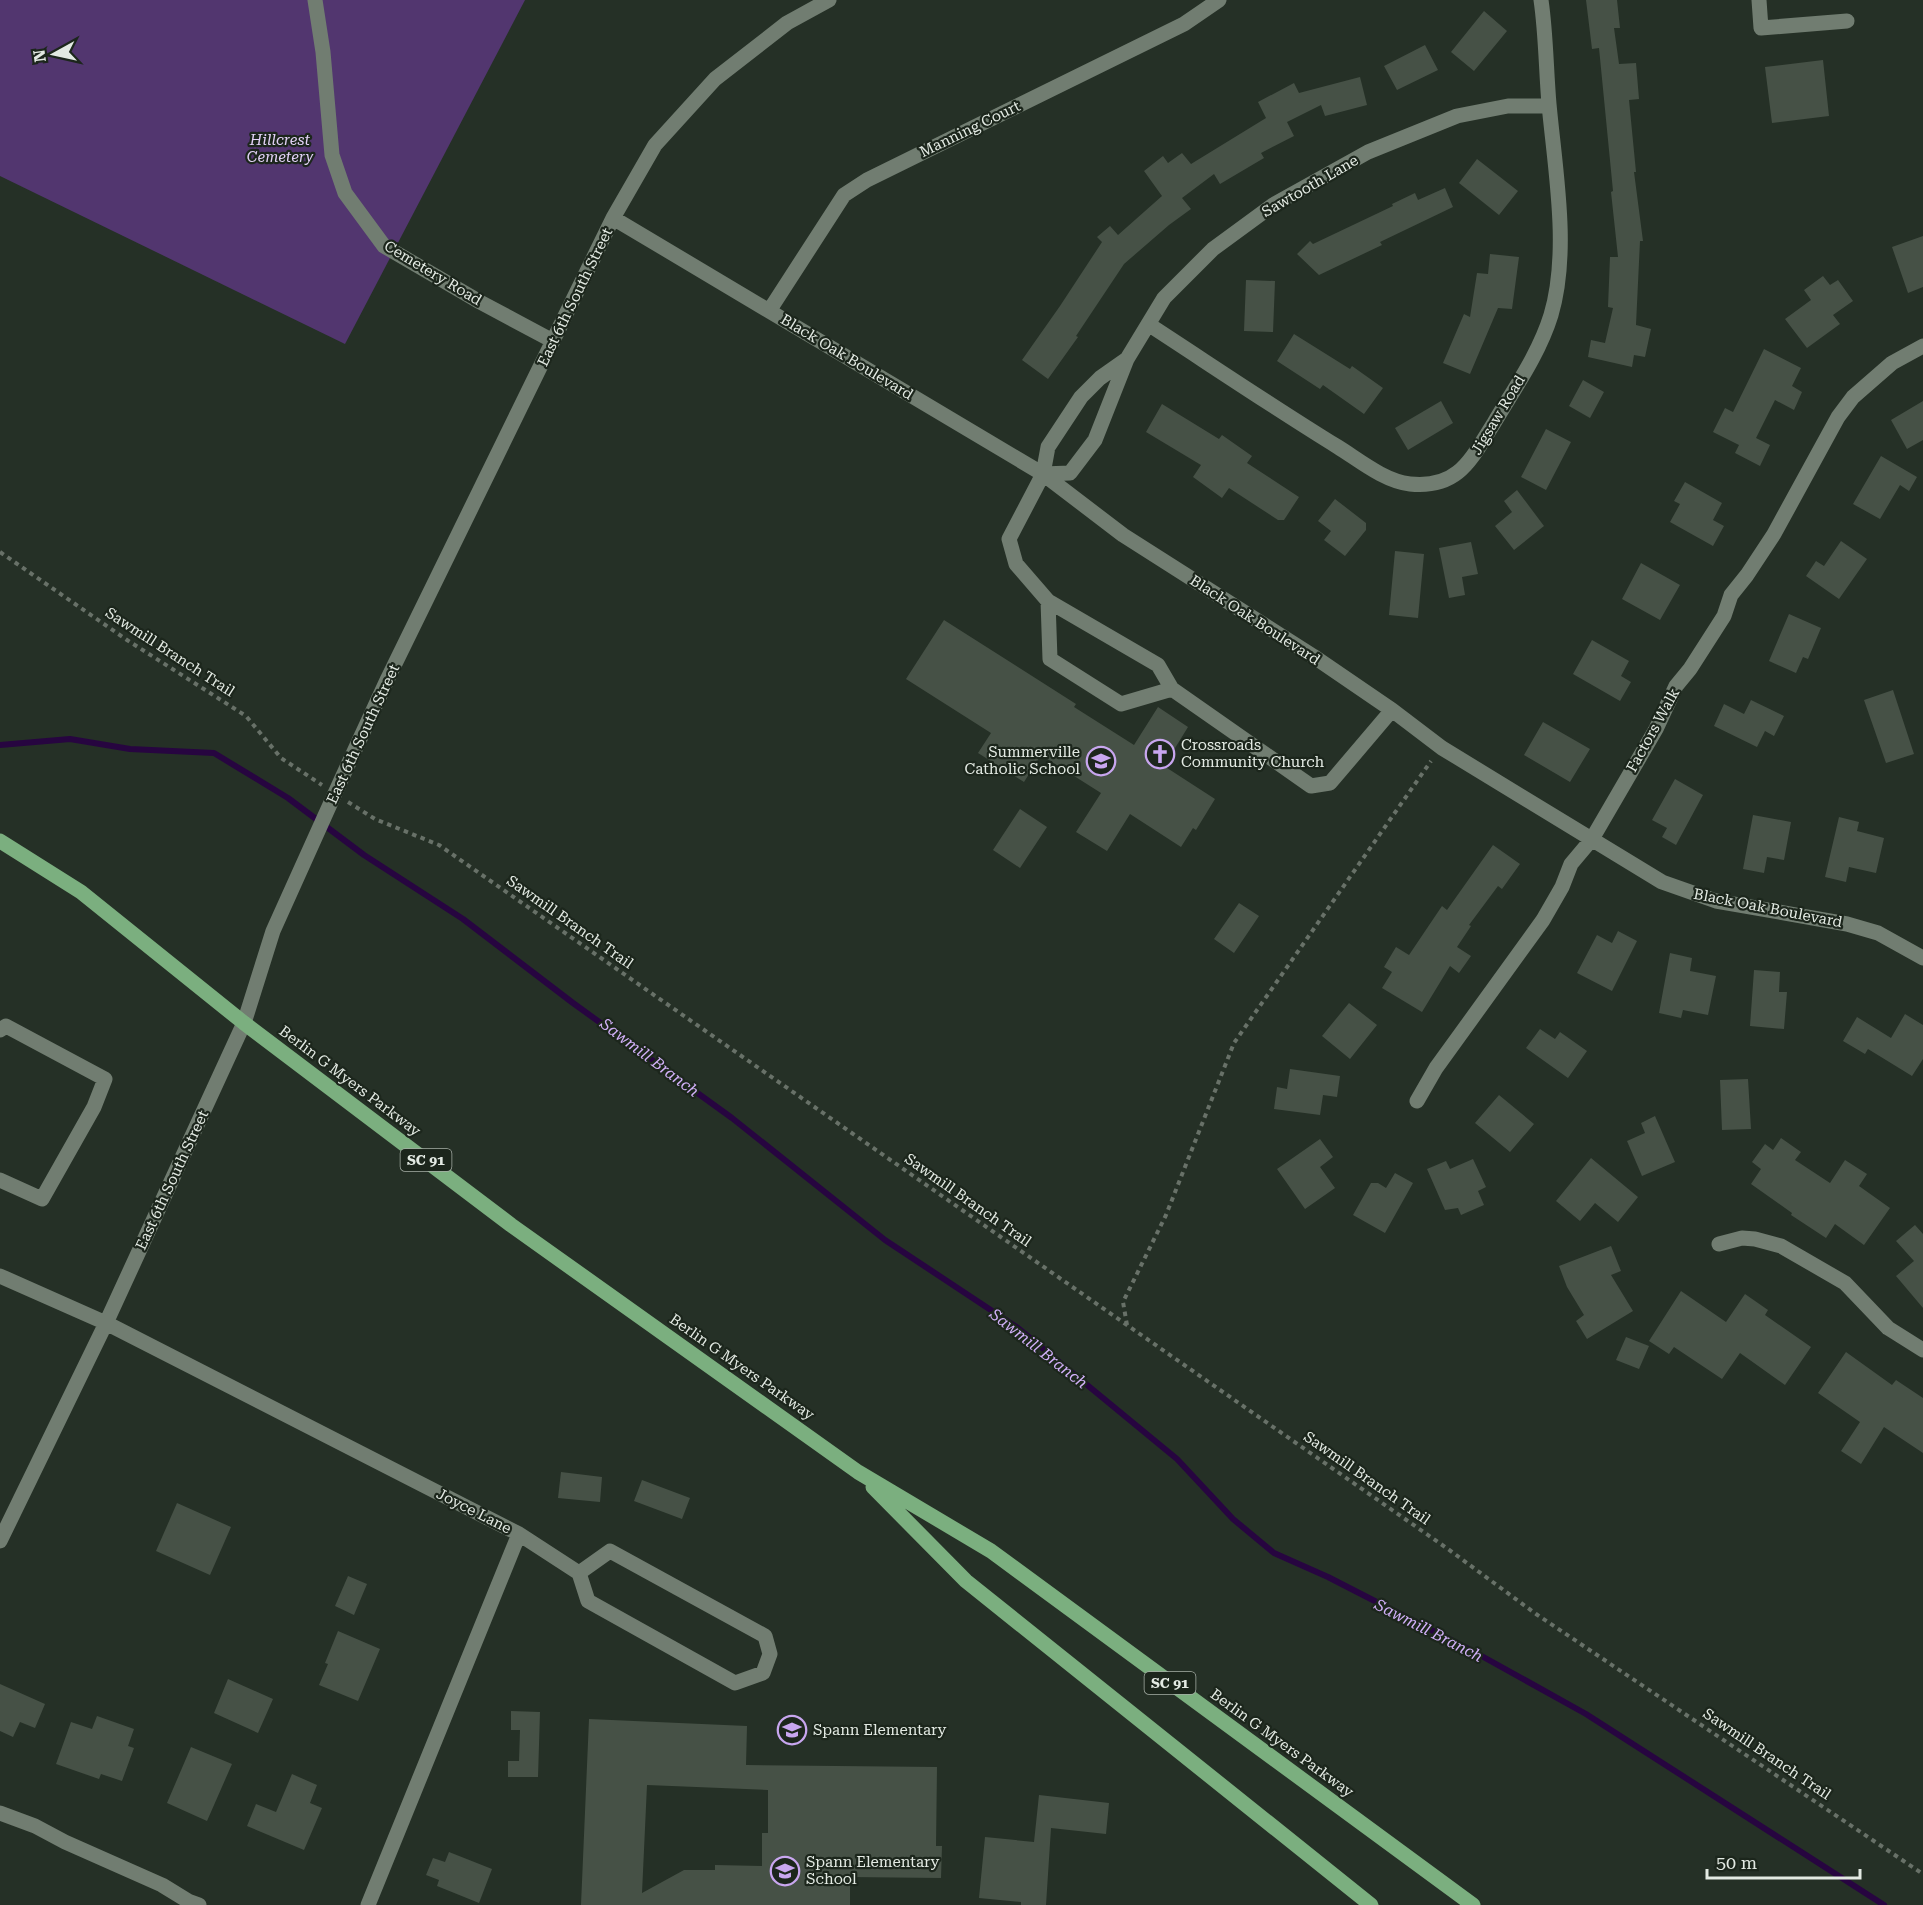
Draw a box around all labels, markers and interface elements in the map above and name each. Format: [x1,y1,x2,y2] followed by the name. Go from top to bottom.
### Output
[24,24,84,84] north arrow
[29,49,50,63] text: N
[917,97,1024,161] street label: Manning Court
[247,131,313,166] park label: Hillcrest Cemetery
[1259,151,1361,221] street label: Sawtooth Lane
[534,224,617,369] street label: East 6th South Street
[381,237,485,309] street label: Cemetery Road
[778,310,917,404] street label: Black Oak Boulevard
[1467,372,1529,458] street label: Jigsaw Road
[1187,571,1324,669] street label: Black Oak Boulevard
[102,604,238,701] street label: Sawmill Branch Trail
[323,661,403,807] street label: East 6th South Street
[1623,684,1684,775] street label: Factors Walk
[1181,736,1325,771] place label: Crossroads Community Church
[1144,738,1176,770] church icon: Crossroads Community Church
[964,743,1080,778] place label: Summerville Catholic School
[1085,745,1117,777] school or university icon: Summerville Catholic School
[503,872,637,973] street label: Sawmill Branch Trail
[1692,885,1844,931] street label: Black Oak Boulevard
[596,1013,703,1101] water label: Sawmill Branch
[276,1022,424,1140] street label: Berlin G Myers Parkway
[132,1107,212,1253] street label: East 6th South Street
[400,1149,452,1171] road number: SC 91
[901,1150,1035,1251] street label: Sawmill Branch Trail
[985,1304,1092,1393] water label: Sawmill Branch
[666,1310,818,1424] street label: Berlin G Myers Parkway
[1300,1428,1434,1529] street label: Sawmill Branch Trail
[434,1484,514,1538] street label: Joyce Lane
[1371,1595,1486,1666] water label: Sawmill Branch
[1144,1672,1196,1694] road number: SC 91
[1207,1685,1357,1801] street label: Berlin G Myers Parkway
[1700,1704,1835,1804] street label: Sawmill Branch Trail
[776,1714,808,1746] school or university icon: Spann Elementary
[813,1721,946,1739] place label: Spann Elementary
[1707,1842,1860,1880] scale bar
[1716,1852,1757,1873] text: 50 m
[806,1853,939,1888] place label: Spann Elementary School
[769,1855,801,1887] school or university icon: Spann Elementary School

